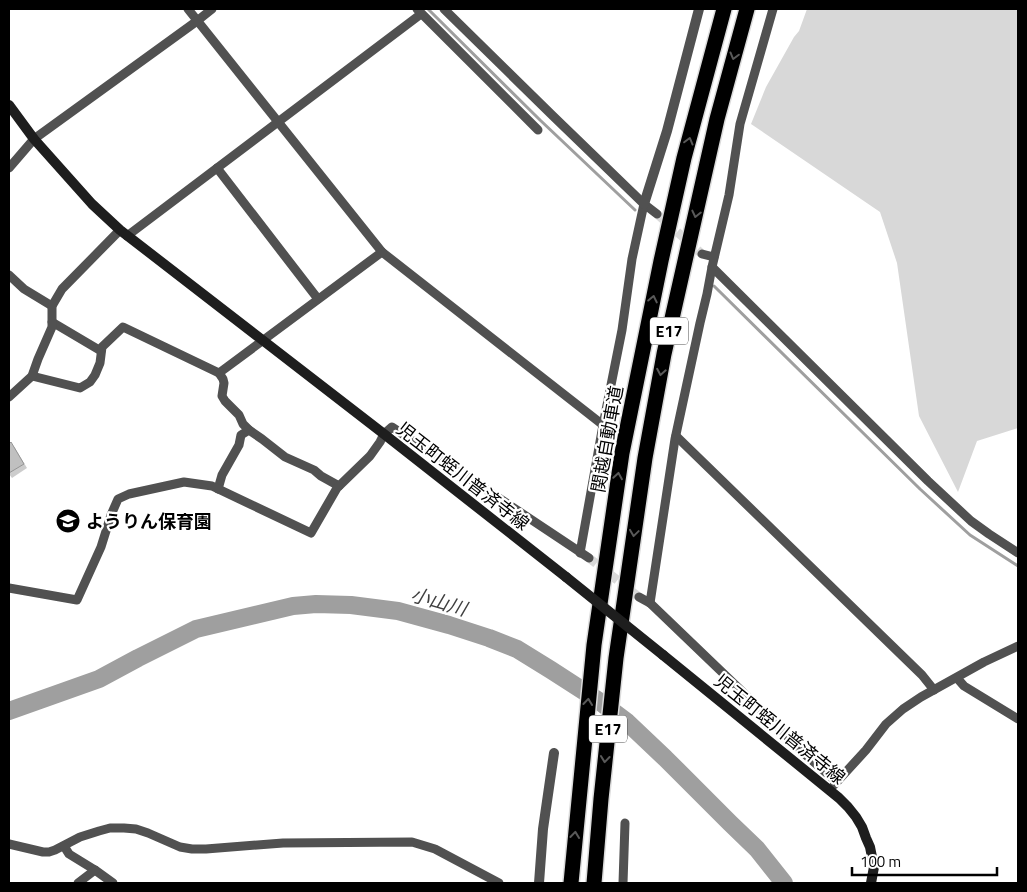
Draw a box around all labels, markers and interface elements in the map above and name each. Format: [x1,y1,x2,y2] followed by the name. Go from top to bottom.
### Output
[729,51,740,60] one-way arrow
[683,137,693,145] one-way arrow
[691,209,702,218] one-way arrow
[647,295,658,304] one-way arrow
[650,318,688,344] road number: E17
[656,368,666,377] one-way arrow
[584,383,630,495] street label: 関越自動車道
[391,415,535,537] street label: 児玉町蛭川普済寺線
[613,471,623,480] one-way arrow
[55,508,81,534] school or university icon: ようりん保育園
[86,508,212,535] place label: ようりん保育園
[630,528,640,537] one-way arrow
[408,579,472,623] water label: 小山川
[709,668,851,790] street label: 児玉町蛭川普済寺線
[583,698,594,706] one-way arrow
[589,716,627,742] road number: E17
[600,755,611,763] one-way arrow
[569,830,580,838] one-way arrow
[852,844,997,876] scale bar
[860,850,901,873] text: 100 m

